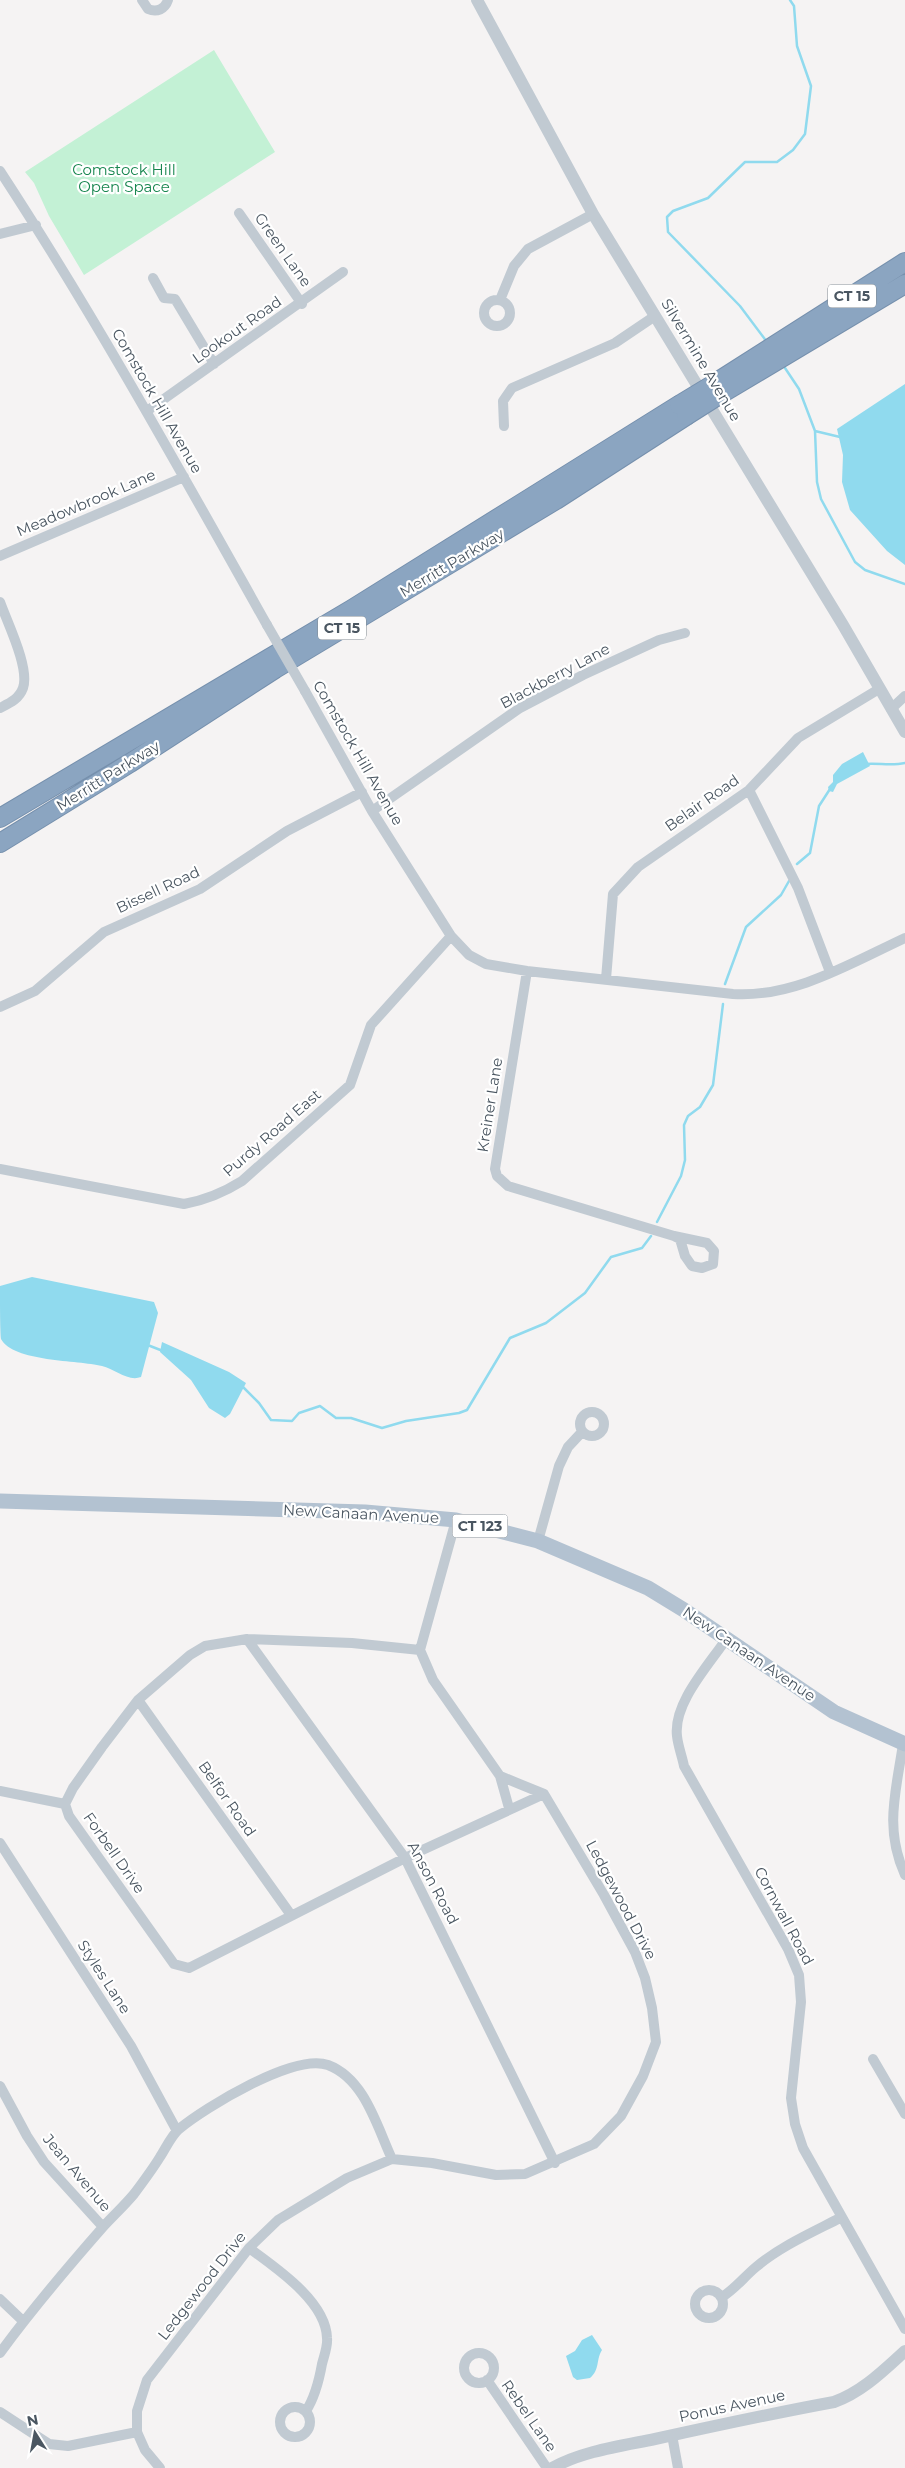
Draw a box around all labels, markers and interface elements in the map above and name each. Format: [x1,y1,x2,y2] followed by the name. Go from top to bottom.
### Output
[72,160,176,196] park label: Comstock Hill Open Space
[251,209,316,291] street label: Green Lane
[828,284,876,308] road number: CT 15
[188,292,285,367] street label: Lookout Road
[657,295,746,425] street label: Silvermine Avenue
[108,325,207,477] street label: Comstock Hill Avenue
[13,465,158,540] street label: Meadowbrook Lane
[396,523,508,601] street label: Merritt Parkway
[318,616,366,640] road number: CT 15
[497,639,613,712] street label: Blackberry Lane
[309,677,408,829] street label: Comstock Hill Avenue
[52,736,164,815] street label: Merritt Parkway
[661,770,743,835] street label: Belair Road
[113,862,203,917] street label: Bissell Road
[473,1056,506,1154] street label: Kreiner Lane
[219,1085,325,1181] street label: Purdy Road East
[283,1500,439,1527] street label: New Canaan Avenue
[452,1514,508,1538] road number: CT 123
[679,1602,819,1705] street label: New Canaan Avenue
[194,1757,260,1840] street label: Belfor Road
[79,1808,149,1897] street label: Forbell Drive
[582,1837,661,1963] street label: Ledgewood Drive
[404,1838,463,1927] street label: Anson Road
[751,1863,818,1968] street label: Cornwall Road
[74,1936,135,2017] street label: Styles Lane
[39,2129,115,2216] street label: Jean Avenue
[153,2228,250,2344] street label: Ledgewood Drive
[498,2376,561,2456] street label: Rebel Lane
[677,2385,787,2426] street label: Ponus Avenue
[10,2408,60,2458] north arrow
[25,2410,40,2430] text: N

